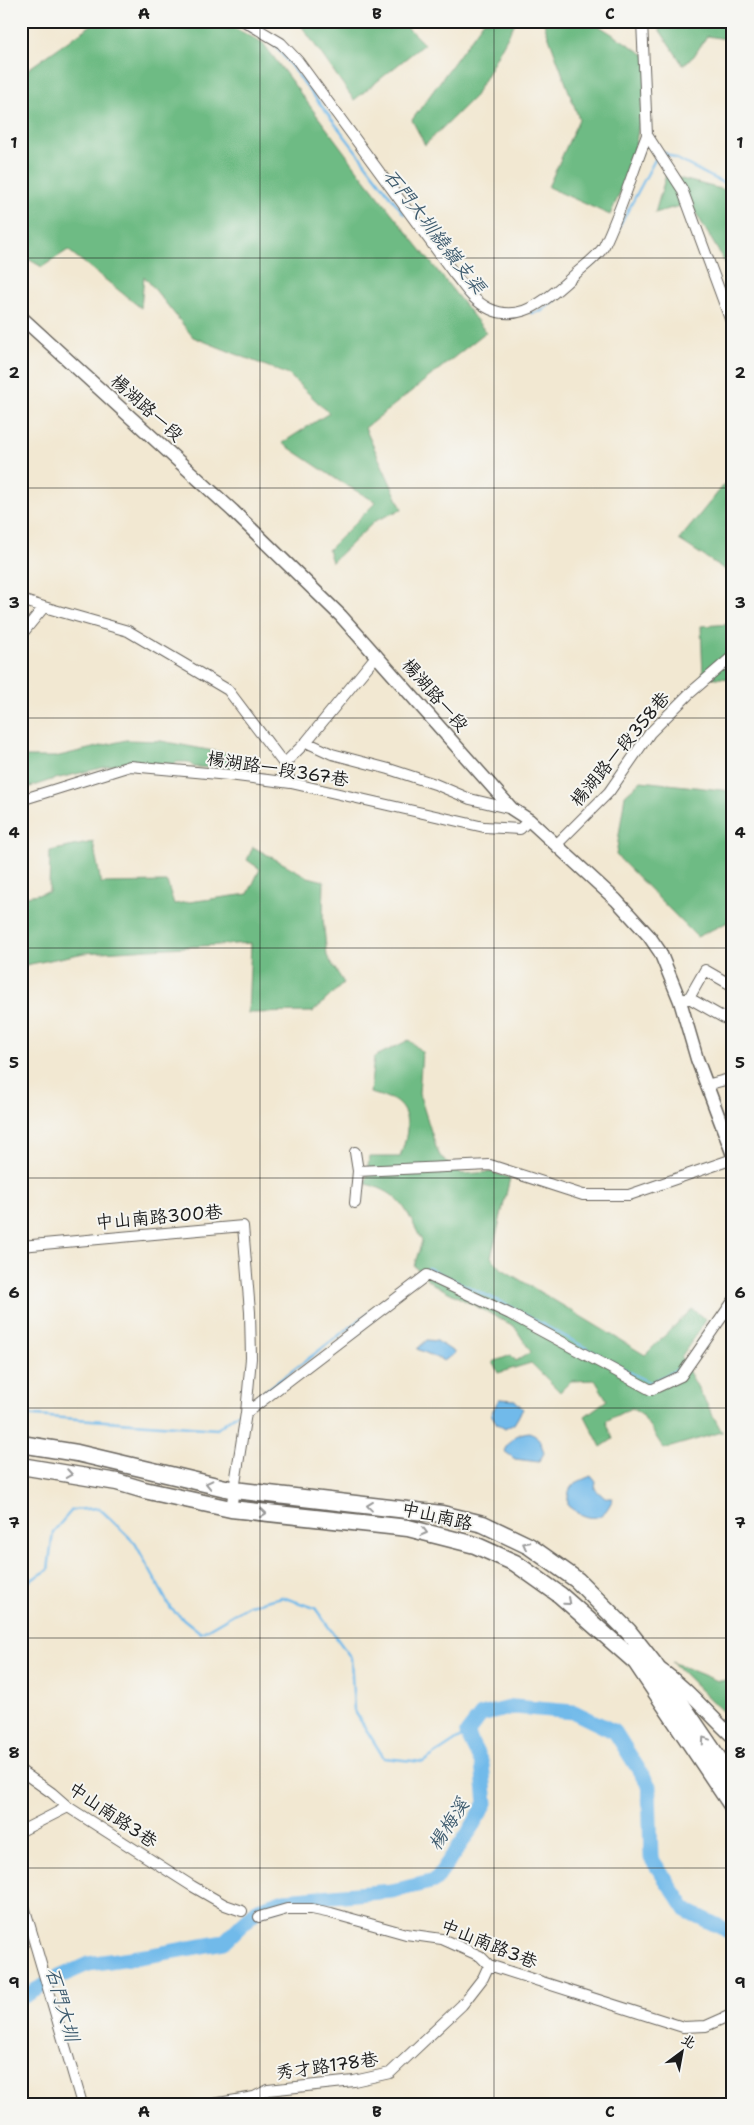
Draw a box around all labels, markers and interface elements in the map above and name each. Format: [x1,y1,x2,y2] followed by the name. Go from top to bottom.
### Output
[138,3,150,24] text: A
[372,3,382,24] text: B
[605,3,615,24] text: C
[10,132,18,153] text: 1
[736,132,744,153] text: 1
[378,164,492,300] water label: 石門大圳繞嶺支渠
[8,362,20,383] text: 2
[734,362,746,383] text: 2
[106,369,188,447] street label: 楊湖路一段
[8,592,20,613] text: 3
[734,592,746,613] text: 3
[396,653,474,737] street label: 楊湖路一段
[565,686,675,812] street label: 楊湖路一段358巷
[205,746,351,792] street label: 楊湖路一段367巷
[8,822,20,843] text: 4
[734,822,746,843] text: 4
[9,1052,19,1073] text: 5
[735,1052,745,1073] text: 5
[95,1199,223,1235] street label: 中山南路300巷
[8,1282,20,1303] text: 6
[734,1282,746,1303] text: 6
[66,1468,74,1479] one-way arrow
[205,1479,214,1490] one-way arrow
[399,1496,475,1536] street label: 中山南路
[366,1501,374,1512] one-way arrow
[259,1507,267,1518] one-way arrow
[8,1512,20,1533] text: 7
[734,1512,746,1533] text: 7
[419,1526,428,1537] one-way arrow
[522,1541,531,1551] one-way arrow
[562,1597,571,1606] one-way arrow
[702,1736,711,1746] one-way arrow
[8,1742,20,1763] text: 8
[734,1742,746,1763] text: 8
[64,1776,162,1854] street label: 中山南路3巷
[422,1793,475,1855] water label: 楊梅溪
[437,1914,541,1974] street label: 中山南路3巷
[40,1964,86,2046] water label: 石門大圳
[8,1972,20,1993] text: 9
[734,1972,746,1993] text: 9
[656,2028,706,2078] north arrow
[678,2030,700,2052] text: 北
[274,2047,380,2085] street label: 秀才路178巷
[138,2101,150,2122] text: A
[372,2101,382,2122] text: B
[605,2101,615,2122] text: C

